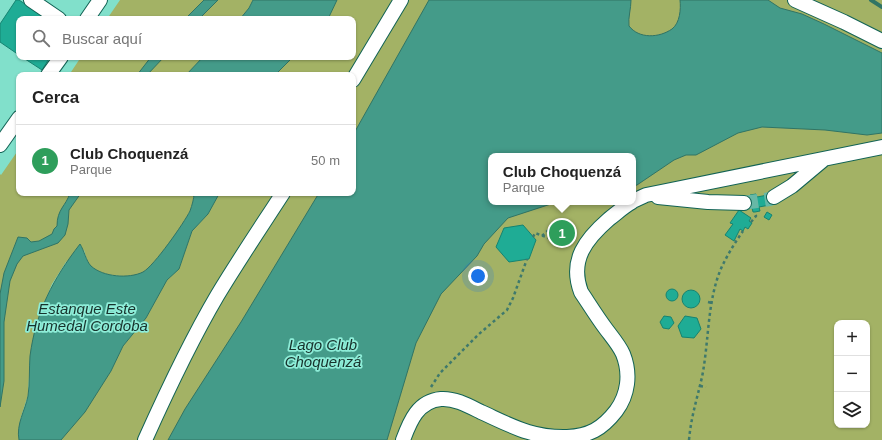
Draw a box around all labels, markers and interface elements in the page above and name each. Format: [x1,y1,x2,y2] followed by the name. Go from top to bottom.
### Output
[16,16,356,60] search box
[30,27,52,49] icon: search
[62,30,142,47] text: Buscar aquí
[32,88,79,107] text: Cerca
[70,145,188,162] text: Club Choquenzá
[41,153,49,168] text: 1
[311,153,340,168] text: 50 m
[488,153,636,205] popup
[70,162,112,177] text: Parque
[503,163,621,180] text: Club Choquenzá
[503,180,545,195] text: Parque
[549,218,575,248] pin: 1
[468,266,488,286] your location
[26,300,148,334] water label: Estanque Este Humedal Cordoba
[834,320,870,428] map controls
[834,320,870,356] button: +
[285,336,361,370] water label: Lago Club Choquenzá
[834,356,870,392] button: −
[834,392,870,428] button: layers

